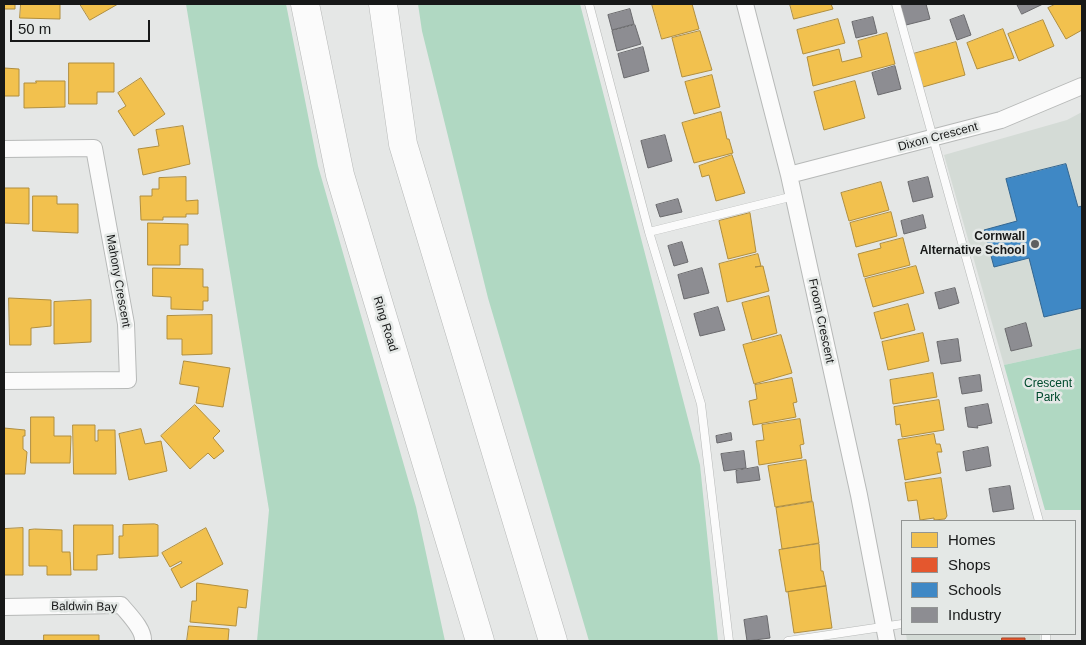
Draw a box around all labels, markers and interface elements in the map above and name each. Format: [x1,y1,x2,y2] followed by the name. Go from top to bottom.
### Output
[12,10,152,42] scale bar
[18,20,51,37] text: 50 m
[897,119,979,155] street label: Dixon Crescent
[920,230,1025,258] place label: Cornwall Alternative School
[103,233,133,329] street label: Mahony Crescent
[1029,238,1041,250] marker: Cornwall Alternative School
[805,277,837,365] street label: Froom Crescent
[370,295,400,353] street label: Ring Road
[1024,377,1072,405] park label: Crescent Park
[901,520,1076,635] legend
[948,531,996,548] text: Homes
[948,556,991,573] text: Shops
[948,581,1001,598] text: Schools
[51,599,117,615] street label: Baldwin Bay
[948,606,1001,623] text: Industry

